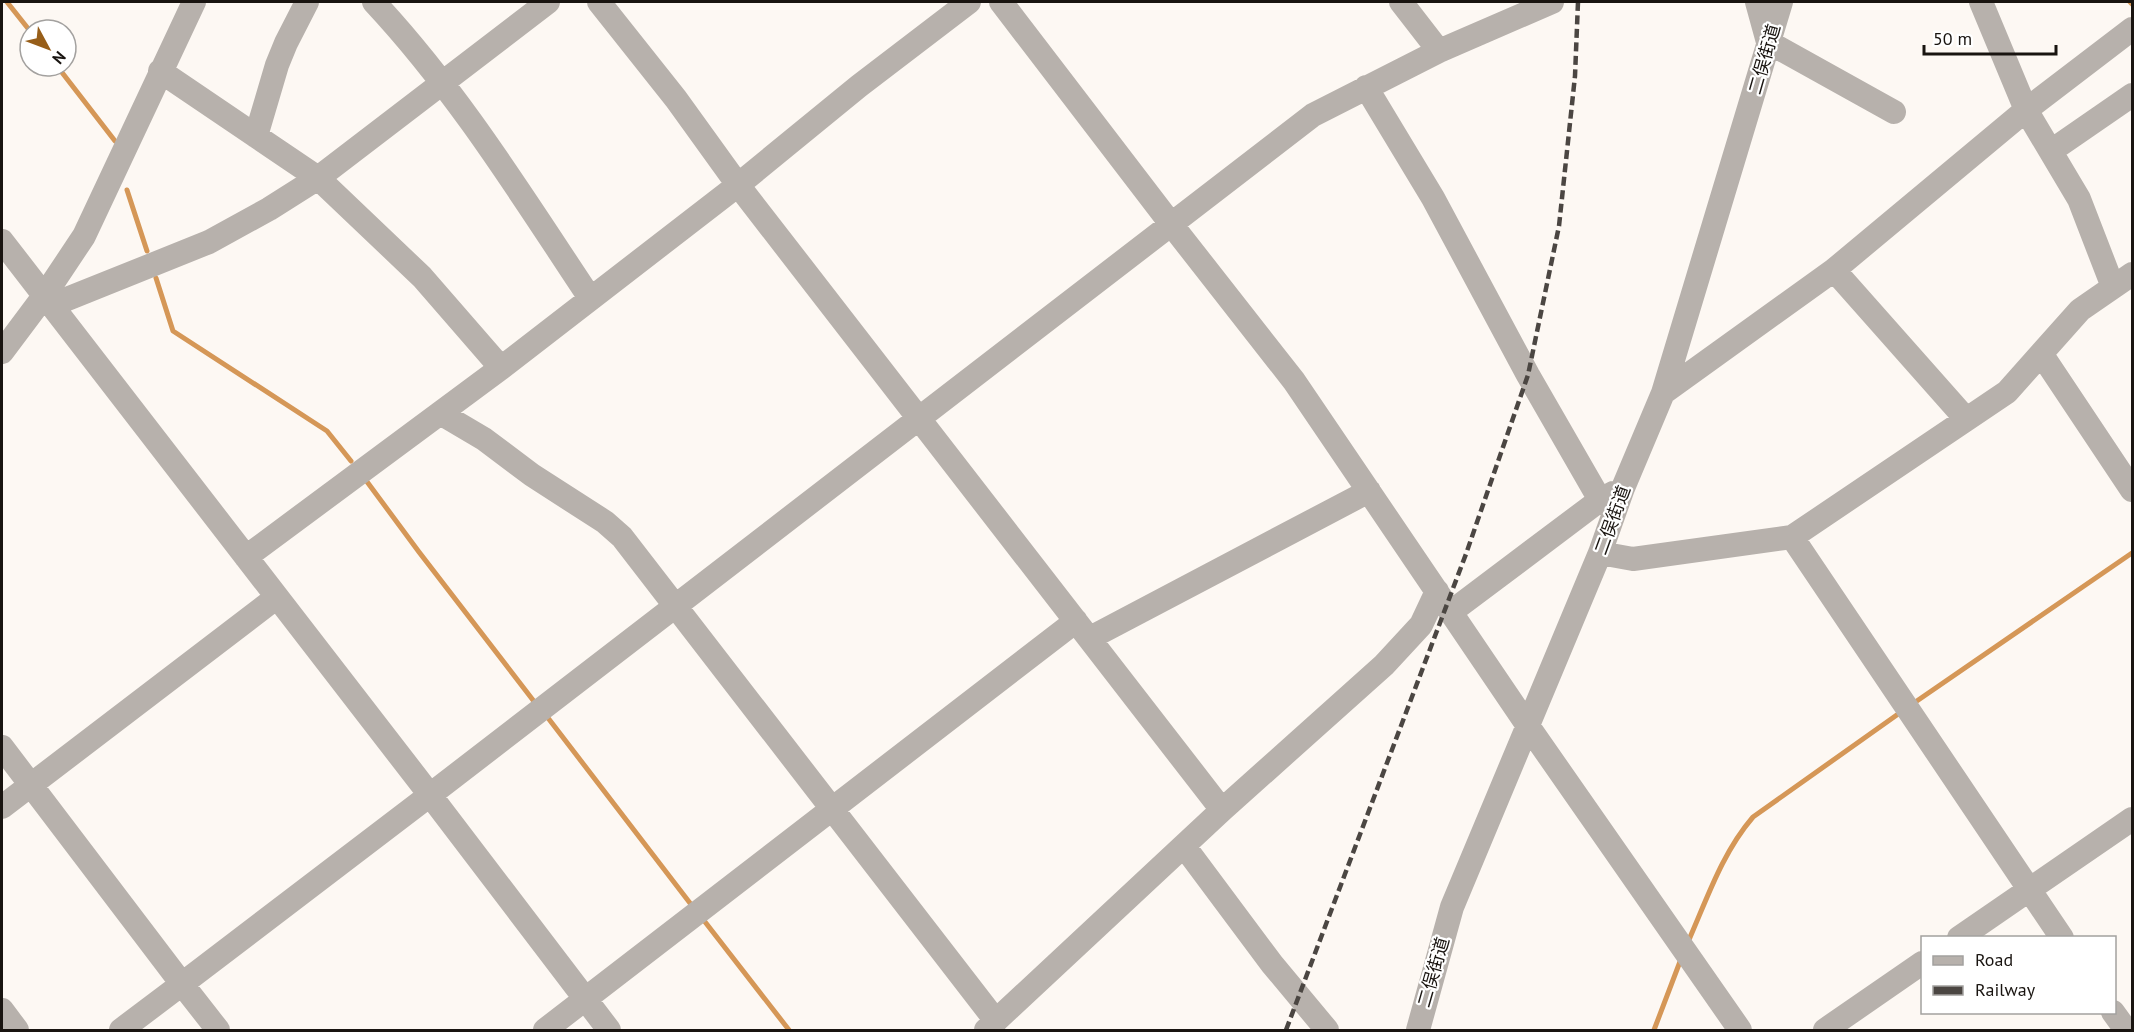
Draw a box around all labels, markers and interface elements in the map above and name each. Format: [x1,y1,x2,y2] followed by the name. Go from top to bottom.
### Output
[18,18,78,78] north arrow
[1924,18,2056,56] scale bar
[1743,21,1785,97] street label: 二俣街道
[1933,27,1972,50] text: 50 m
[48,47,70,68] text: N
[1589,482,1635,558] street label: 二俣街道
[1412,934,1454,1010] street label: 二俣街道
[1921,936,2116,1014] legend
[1975,948,2013,971] text: Road
[1975,978,2036,1001] text: Railway

